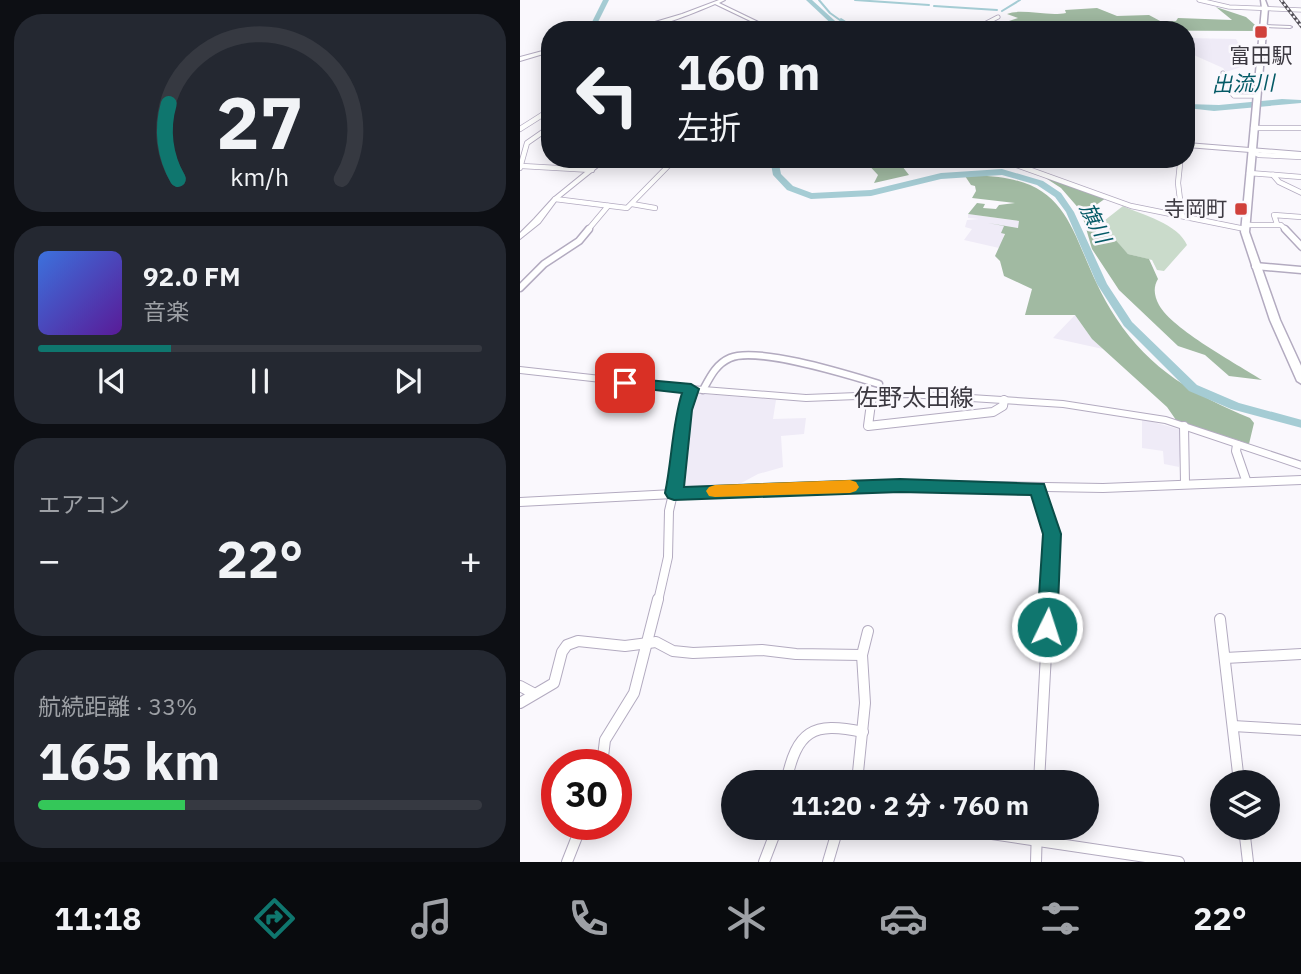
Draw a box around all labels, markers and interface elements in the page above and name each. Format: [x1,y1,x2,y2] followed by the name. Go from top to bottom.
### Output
[1253,24,1269,40] marker: 富田駅
[677,40,821,103] text: 160 m
[1230,41,1293,69] place label: 富田駅
[562,49,653,140] icon: left
[1211,68,1277,98] water label: 出流川
[216,74,304,169] text: 27
[677,106,741,148] text: 左折
[231,160,289,193] text: km/h
[1164,194,1227,222] place label: 寺岡町
[1074,198,1119,249] water label: 旗川
[1233,201,1249,217] marker: 寺岡町
[143,259,241,293] text: 92.0 FM
[143,296,189,326] text: 音楽
[595,353,655,413] pin
[93,362,131,400] icon: previous
[241,362,279,400] icon: pause
[389,362,427,400] icon: next
[606,364,644,402] icon: arrive
[854,381,974,413] street label: 佐野太田線
[38,489,130,519] text: エアコン
[217,525,303,592] text: 22°
[38,535,61,584] text: −
[459,535,482,584] text: +
[1010,590,1084,664] position arrow
[38,691,197,721] text: 航続距離 · 33%
[38,727,220,794] text: 165 km
[541,749,632,840] speed limit sign: 30
[1210,770,1280,840] map controls
[1210,770,1280,840] button: layers
[791,788,1029,822] text: 11:20 · 2 分 · 760 m
[250,894,299,943] icon: directions
[407,894,456,943] icon: music
[564,894,613,943] icon: phone
[722,894,771,943] icon: climate
[879,894,928,943] icon: car
[1036,894,1085,943] icon: filters
[54,897,142,939] text: 11:18
[1193,897,1247,939] text: 22°

